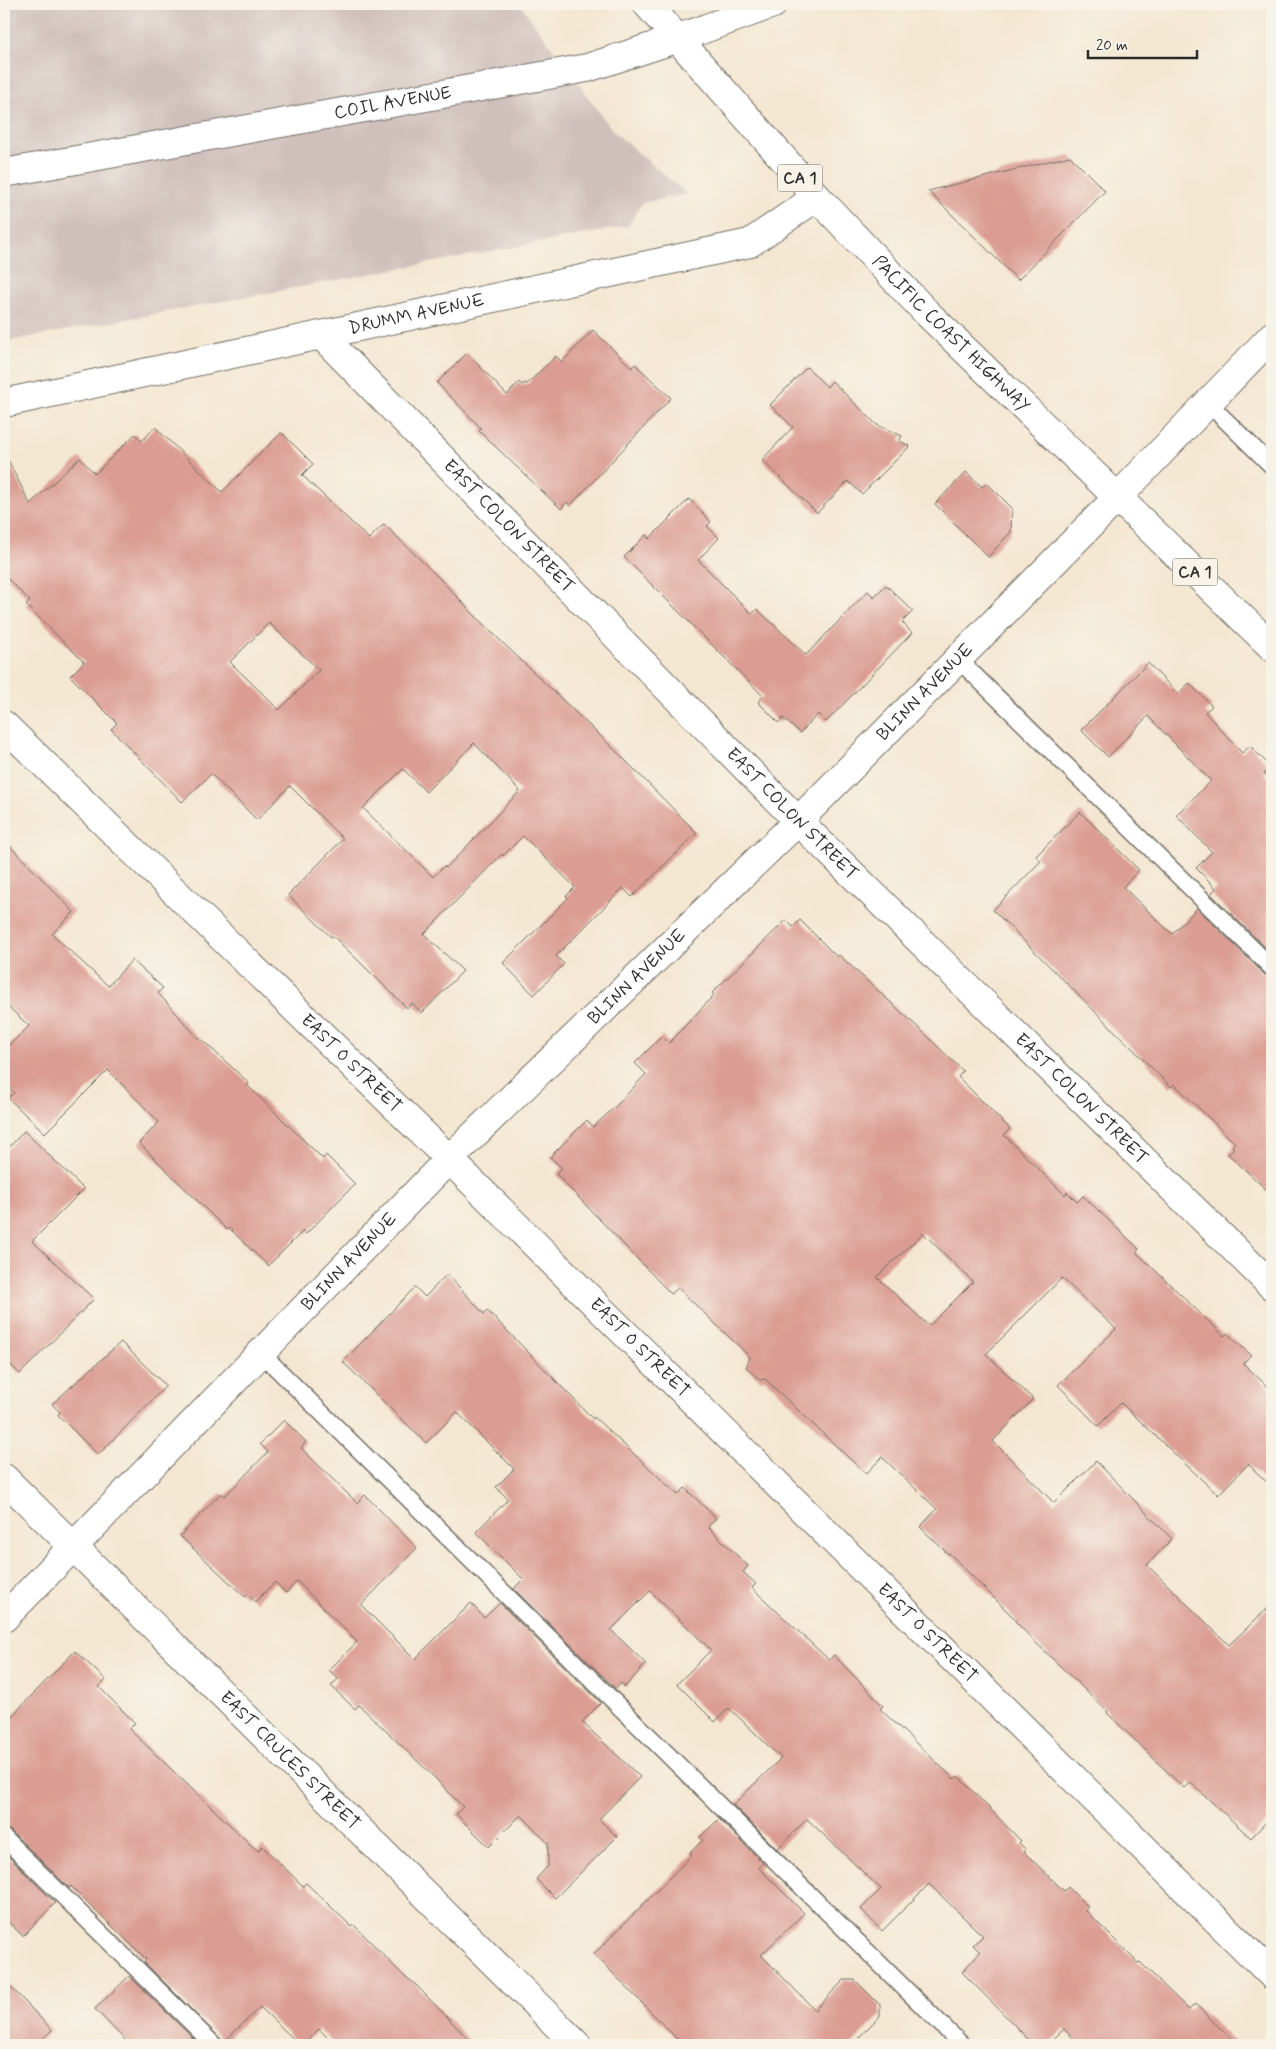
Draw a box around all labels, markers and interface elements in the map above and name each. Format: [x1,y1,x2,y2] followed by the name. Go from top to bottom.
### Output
[1088,28,1197,60] scale bar
[1096,36,1128,56] text: 20 m
[332,81,453,125] street label: COIL AVENUE
[778,164,822,192] road number: CA 1
[867,250,1035,418] street label: PACIFIC COAST HIGHWAY
[347,288,487,341] street label: DRUMM AVENUE
[438,454,580,598] street label: EAST COLON STREET
[1172,558,1218,586] road number: CA 1
[872,638,979,746] street label: BLINN AVENUE
[721,743,864,886] street label: EAST COLON STREET
[583,924,692,1030] street label: BLINN AVENUE
[295,1009,407,1118] street label: EAST O STREET
[1009,1028,1154,1170] street label: EAST COLON STREET
[296,1207,403,1316] street label: BLINN AVENUE
[584,1293,695,1403] street label: EAST O STREET
[872,1578,983,1688] street label: EAST O STREET
[214,1686,365,1836] street label: EAST CRUCES STREET

